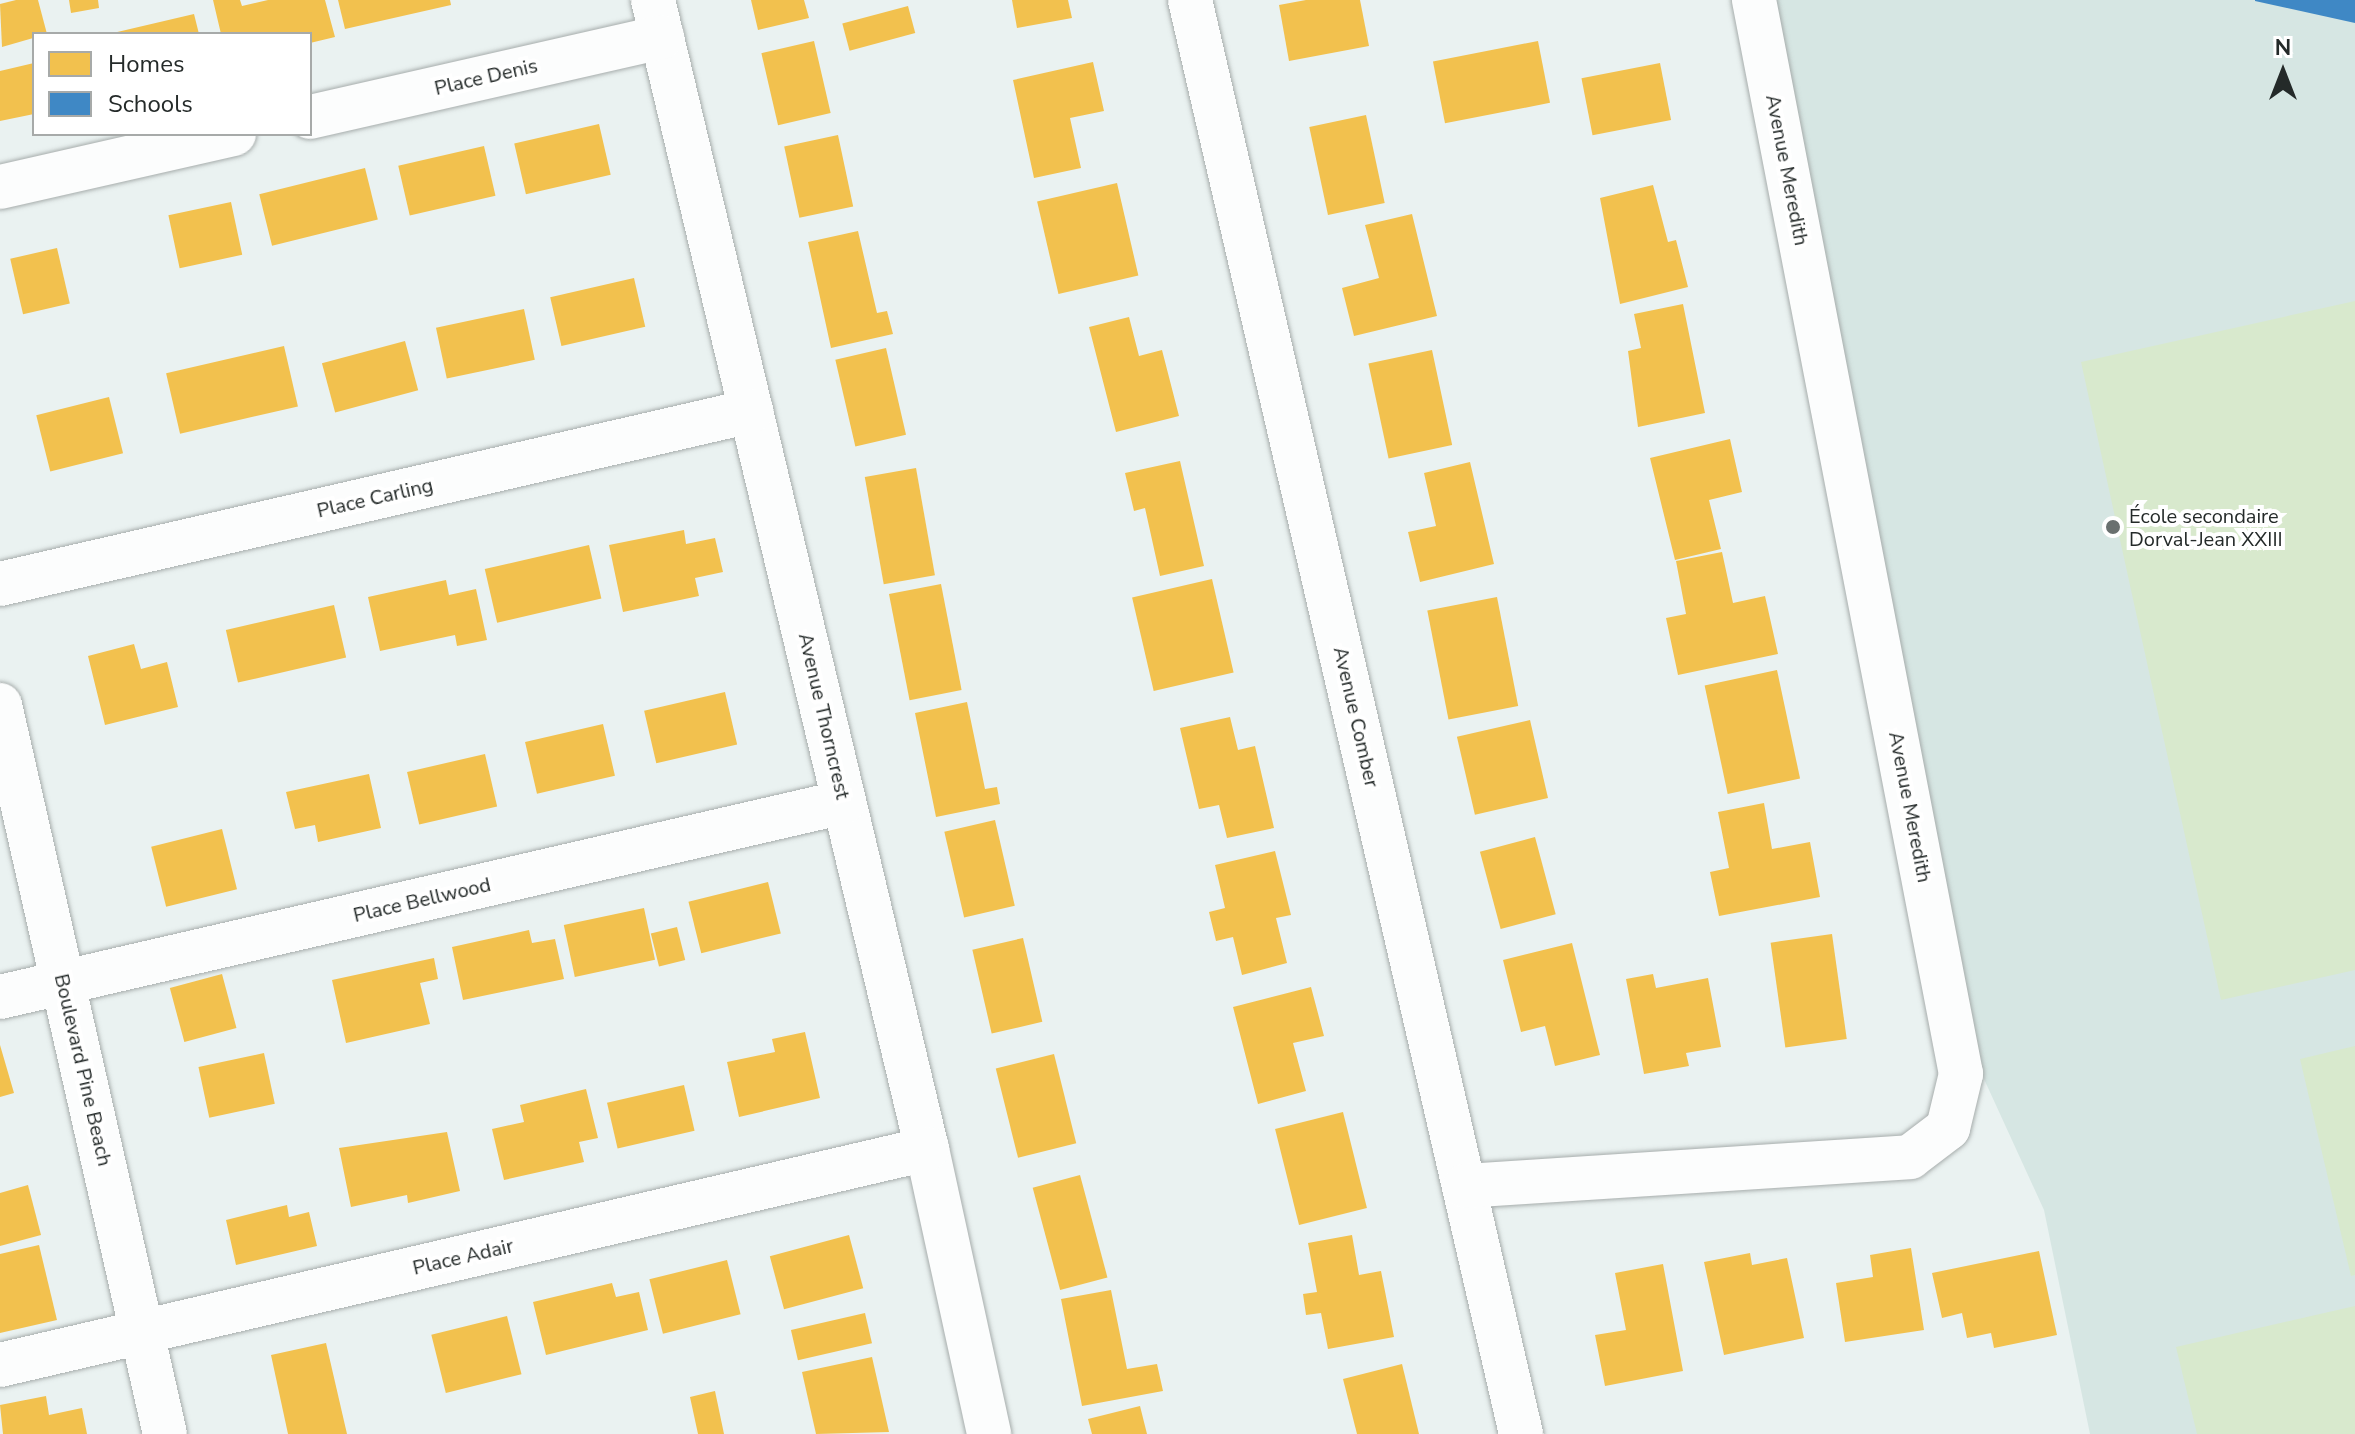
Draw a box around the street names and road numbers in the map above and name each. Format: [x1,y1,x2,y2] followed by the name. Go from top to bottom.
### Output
[432,53,540,101] street label: Place Denis
[1761,92,1813,248] street label: Avenue Meredith
[315,473,435,523] street label: Place Carling
[793,631,855,801] street label: Avenue Thorncrest
[1328,644,1384,790] street label: Avenue Comber
[1884,729,1936,885] street label: Avenue Meredith
[351,873,493,927] street label: Place Bellwood
[49,972,117,1168] street label: Boulevard Pine Beach
[410,1234,516,1280] street label: Place Adair

